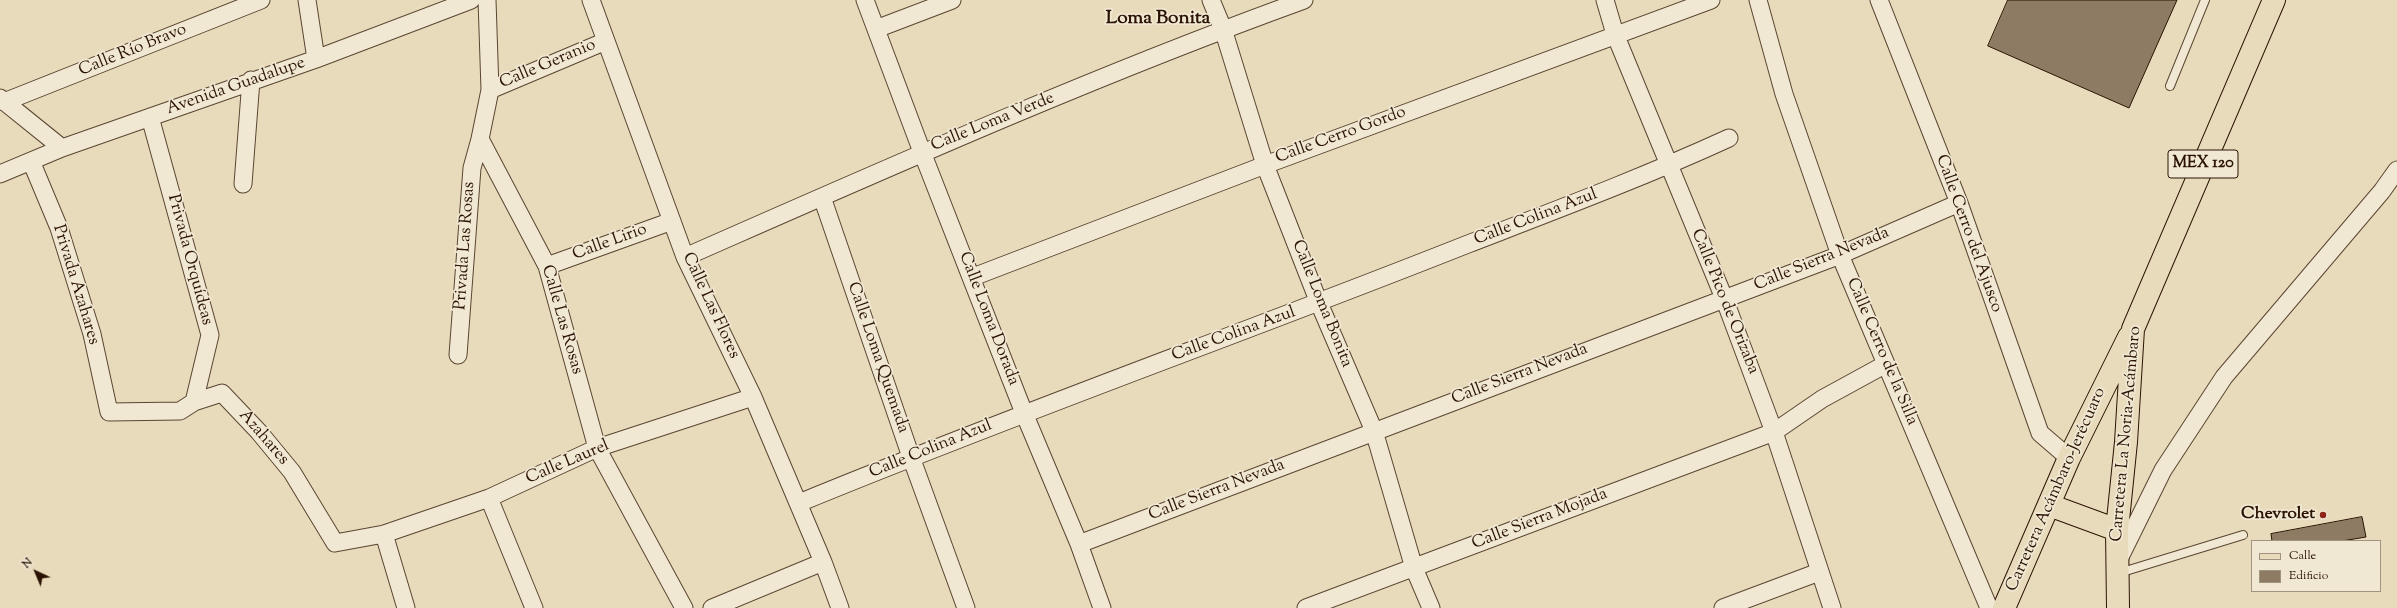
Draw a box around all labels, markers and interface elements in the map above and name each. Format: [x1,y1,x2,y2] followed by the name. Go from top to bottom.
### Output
[1106,9,1210,31] district label: Loma Bonita
[76,20,190,82] street label: Calle Río Bravo
[497,36,599,94] street label: Calle Geranio
[164,54,308,120] street label: Avenida Guadalupe
[928,89,1058,157] street label: Calle Loma Verde
[1273,103,1409,169] street label: Calle Cerro Gordo
[2168,150,2238,178] road number: MEX 120
[1930,152,2006,316] street label: Calle Cerro del Ajusco
[451,181,481,311] street label: Privada Las Rosas
[1471,185,1601,251] street label: Calle Colina Azul
[162,192,216,328] street label: Privada Orquídeas
[570,220,650,266] street label: Calle Lirio
[47,222,103,348] street label: Privada Azahares
[1751,224,1893,296] street label: Calle Sierra Nevada
[1686,226,1762,378] street label: Calle Pico de Orizaba
[1286,237,1356,371] street label: Calle Loma Bonita
[953,249,1023,389] street label: Calle Loma Dorada
[676,250,744,362] street label: Calle Las Flores
[536,263,586,377] street label: Calle Las Rosas
[1841,275,1921,429] street label: Calle Cerro de la Silla
[842,280,912,436] street label: Calle Loma Quemada
[1169,303,1299,367] street label: Calle Colina Azul
[2107,325,2147,543] street label: Carretera La Noria-Acámbaro
[1449,340,1591,410] street label: Calle Sierra Nevada
[2003,385,2111,595] street label: Carretera Acámbaro-Jerécuaro
[233,406,293,470] street label: Azahares
[867,416,995,484] street label: Calle Colina Azul
[523,436,613,490] street label: Calle Laurel
[1146,456,1288,526] street label: Calle Sierra Nevada
[1469,485,1611,555] street label: Calle Sierra Mojada
[2241,505,2315,525] place label: Chevrolet
[2318,510,2328,520] marker: Chevrolet
[2251,540,2381,592] legend
[2289,547,2316,565] text: Calle
[16,552,56,592] north arrow
[19,555,36,572] text: N
[2289,567,2328,585] text: Edificio

